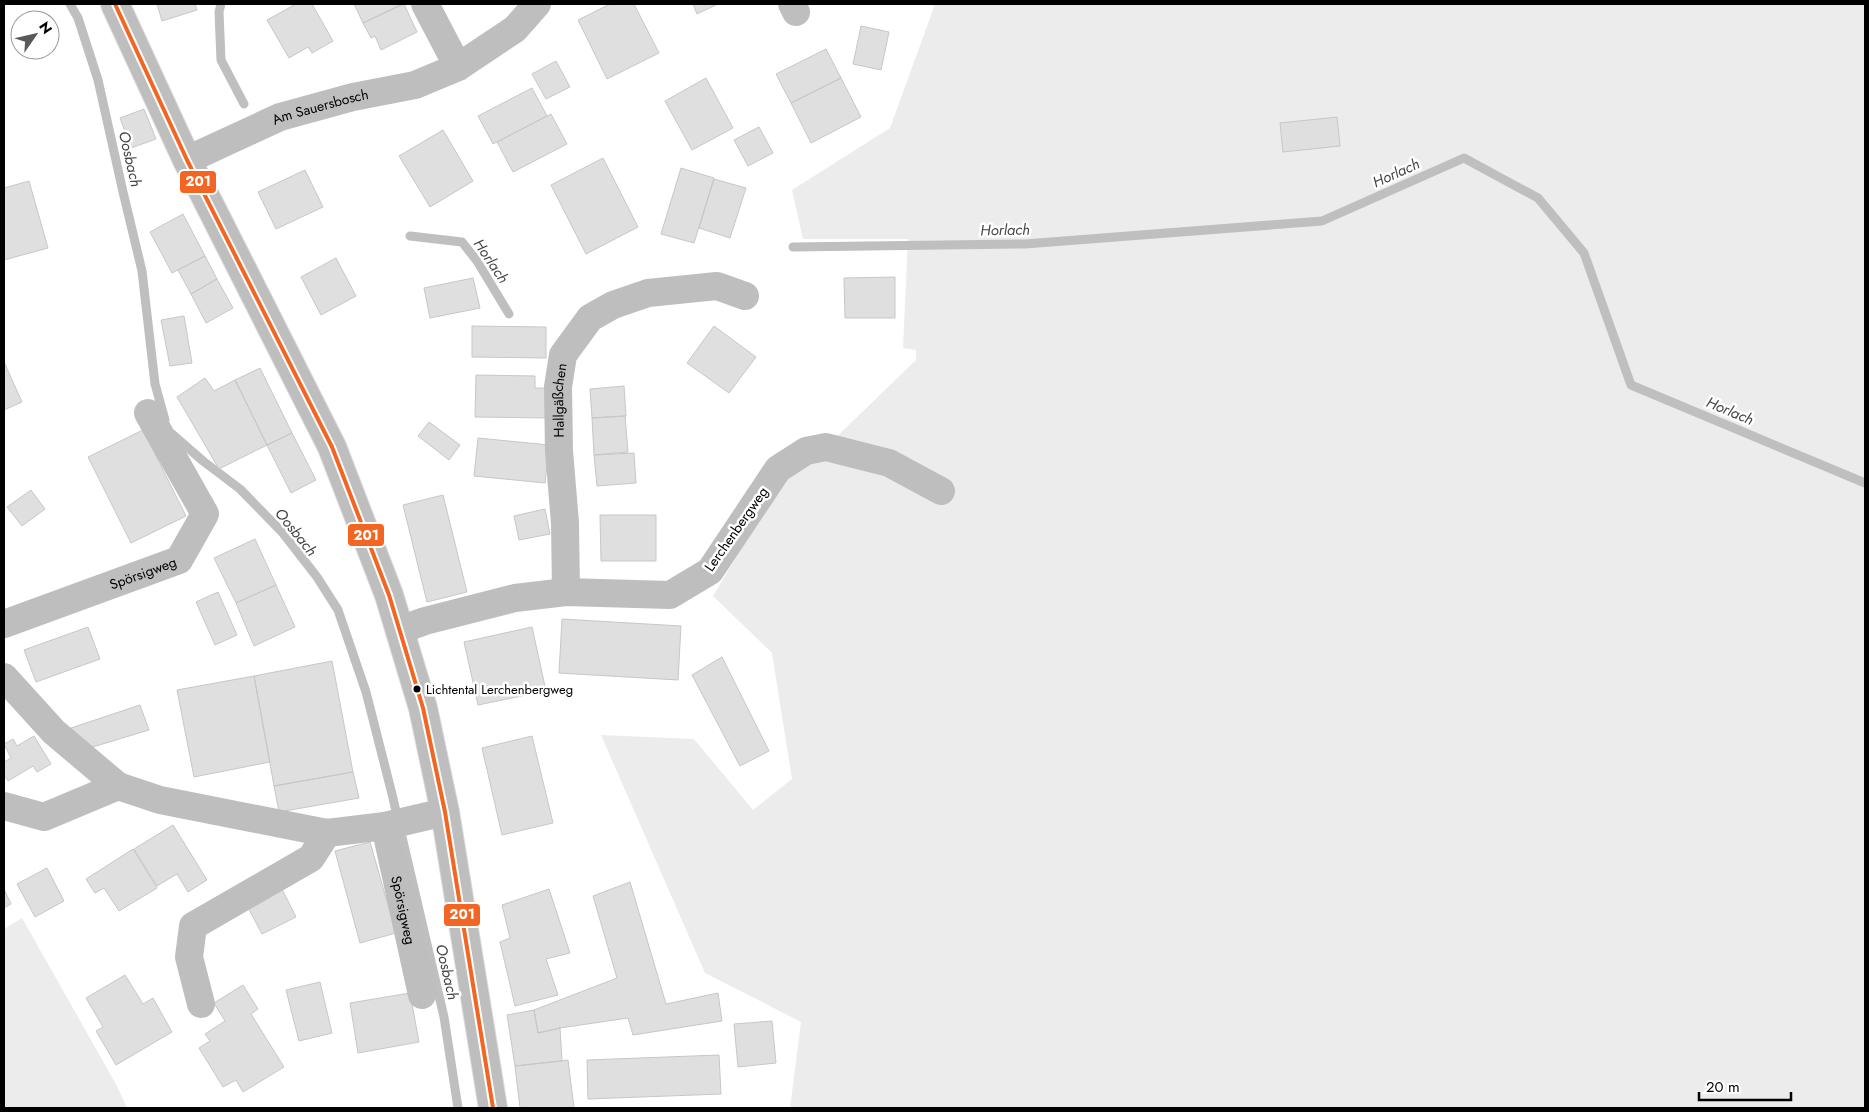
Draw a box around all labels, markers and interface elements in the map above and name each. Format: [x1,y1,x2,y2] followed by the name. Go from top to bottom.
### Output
[10,10,60,60] north arrow
[34,18,57,38] text: N
[268,84,370,129] street label: Am Sauersbosch
[113,129,147,189] water label: Oosbach
[1369,153,1423,193] water label: Horlach
[179,170,217,194] line badge: 201
[185,171,211,191] text: 201
[980,219,1030,241] water label: Horlach
[468,234,514,288] water label: Horlach
[548,362,572,438] street label: Hallgäßchen
[1703,391,1757,431] water label: Horlach
[699,483,773,575] street label: Lerchenbergweg
[270,503,322,561] water label: Oosbach
[347,523,385,547] line badge: 201
[353,525,379,545] text: 201
[107,552,179,595] street label: Spörsigweg
[426,680,573,699] place label: Lichtental Lerchenbergweg
[412,684,422,694] marker: Lichtental Lerchenbergweg
[386,874,421,946] street label: Spörsigweg
[443,903,481,927] line badge: 201
[449,904,475,924] text: 201
[430,942,464,1002] water label: Oosbach
[1699,1070,1792,1102] scale bar
[1706,1076,1740,1098] text: 20 m

